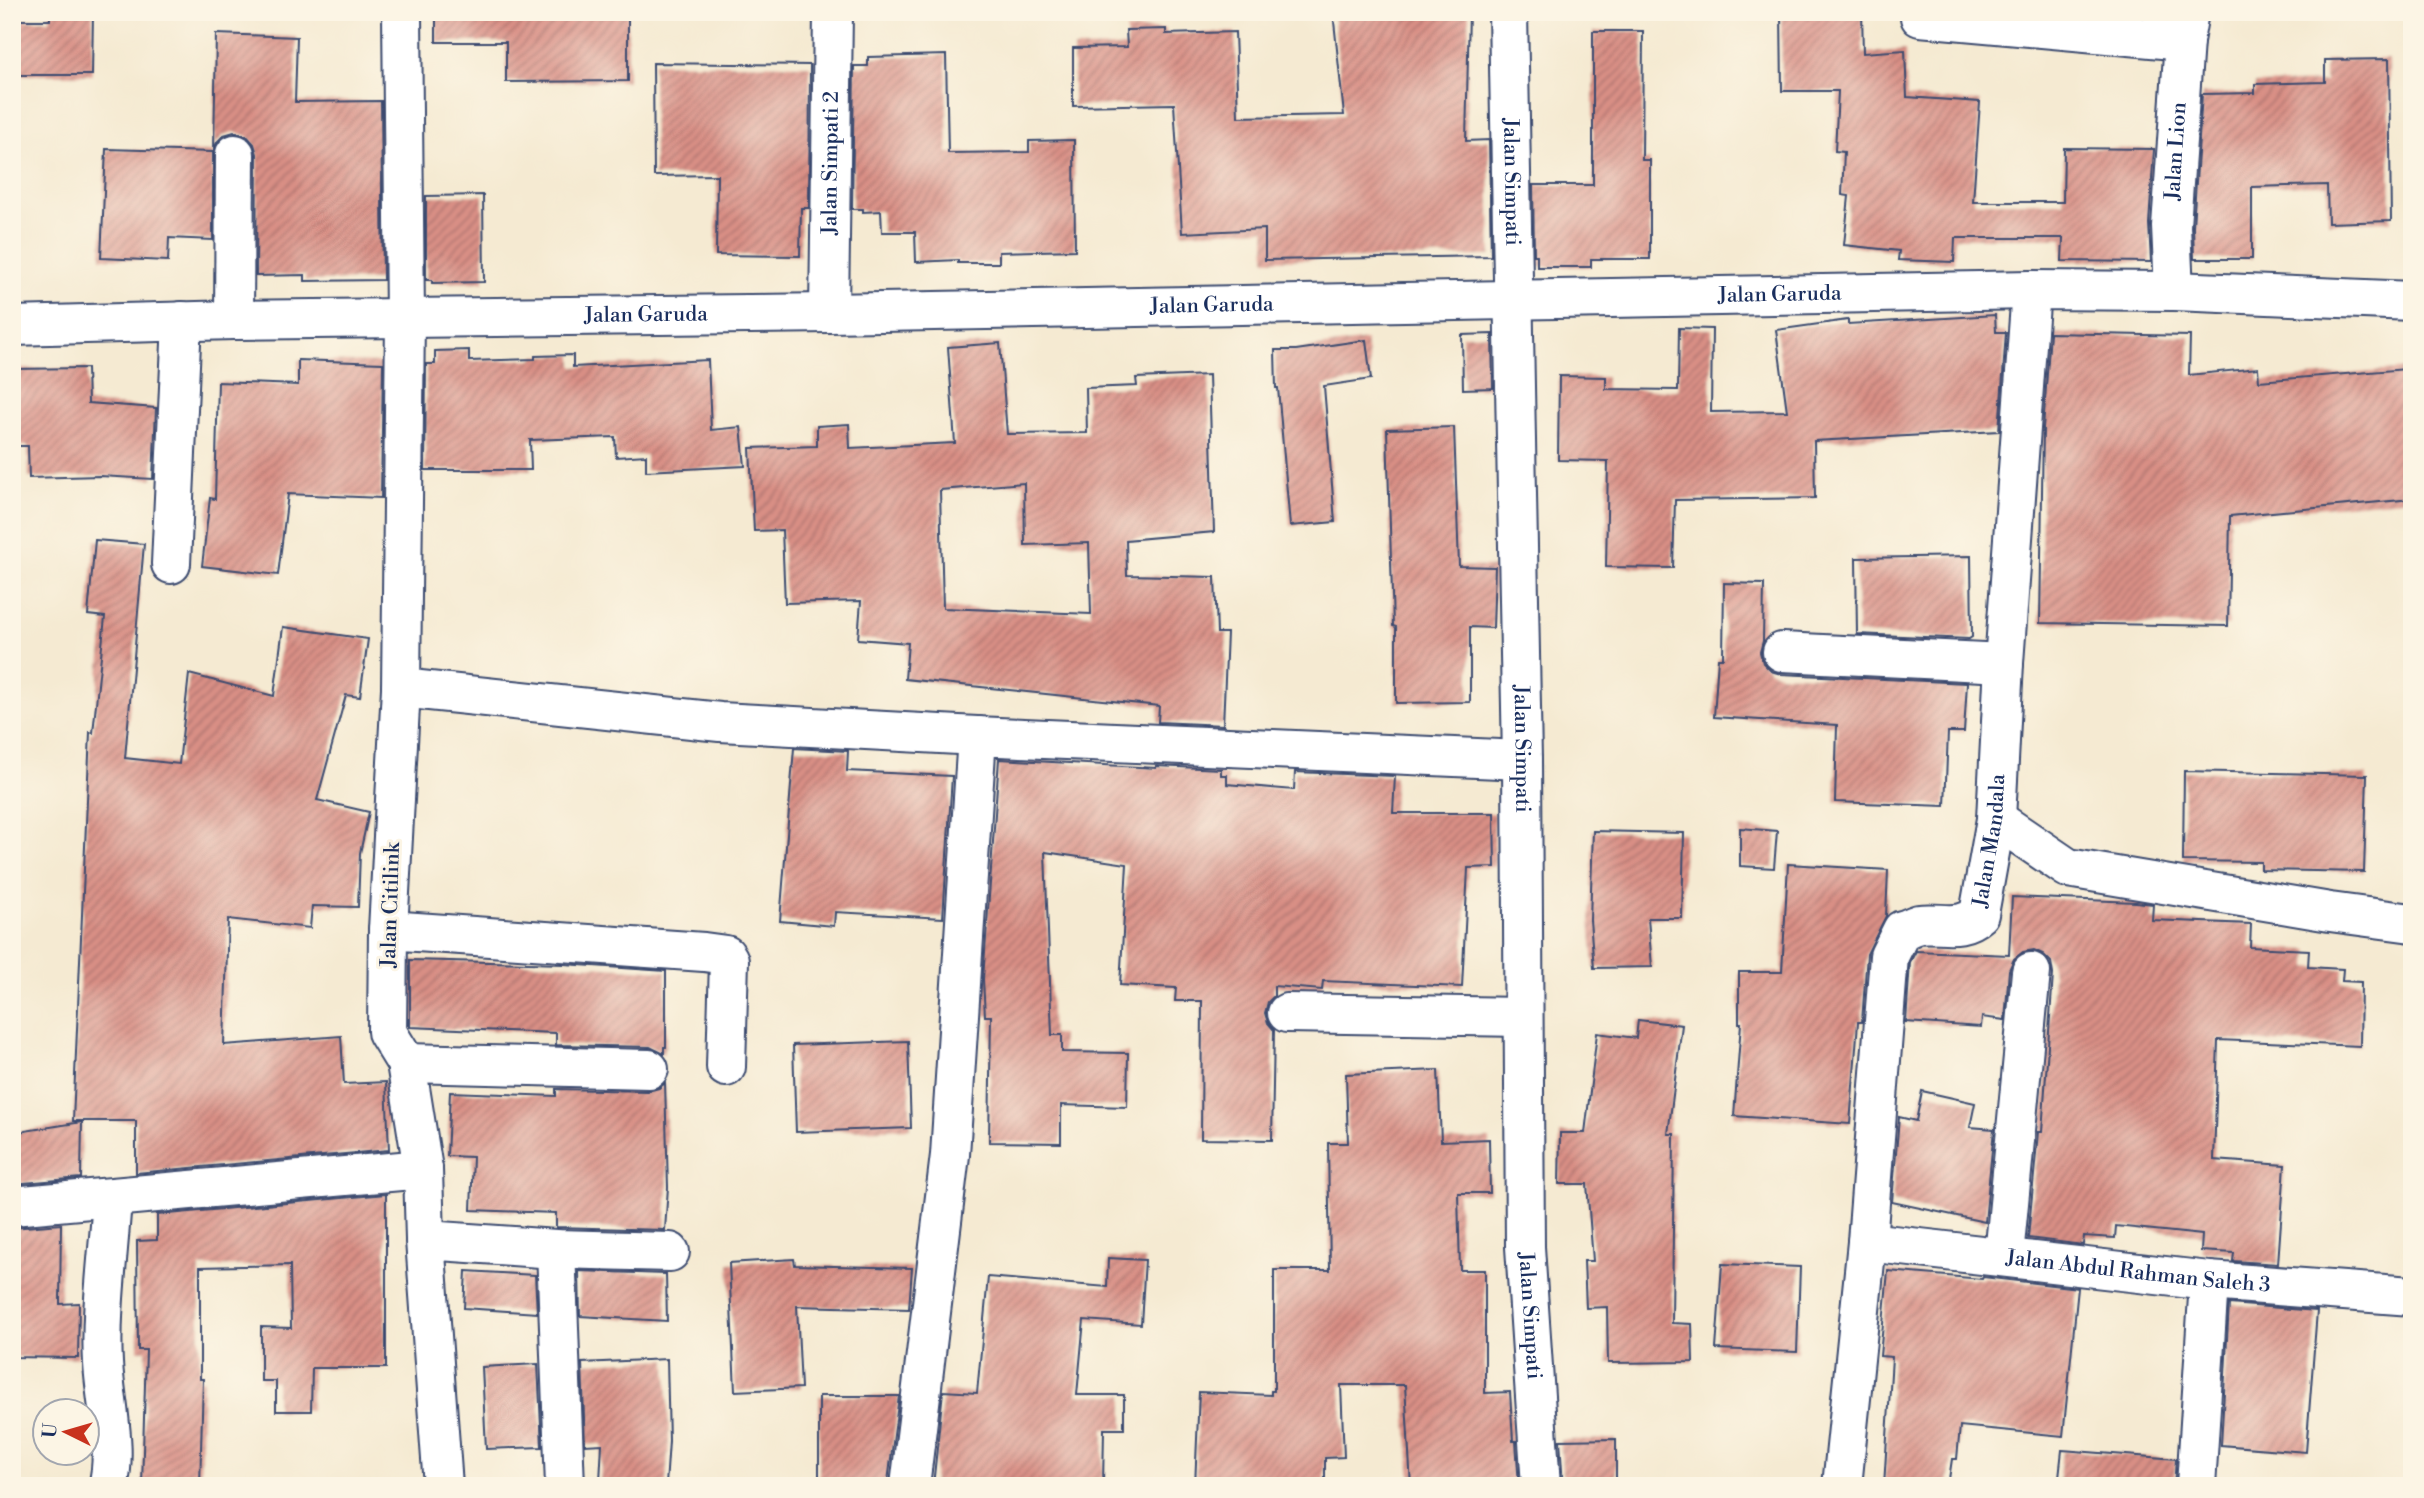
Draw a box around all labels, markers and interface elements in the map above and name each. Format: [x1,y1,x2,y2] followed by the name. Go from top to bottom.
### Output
[817,91,845,236] street label: Jalan Simpati 2
[2160,101,2193,202] street label: Jalan Lion
[1497,117,1525,246] street label: Jalan Simpati
[1717,281,1842,309] street label: Jalan Garuda
[1149,291,1274,320] street label: Jalan Garuda
[583,301,708,329] street label: Jalan Garuda
[1508,684,1535,813] street label: Jalan Simpati
[1967,773,2011,910] street label: Jalan Mandala
[376,841,406,969] street label: Jalan Citilink
[2004,1245,2271,1299] street label: Jalan Abdul Rahman Saleh 3
[1512,1250,1547,1380] street label: Jalan Simpati
[32,1396,102,1466] north arrow
[37,1422,63,1439] text: U

